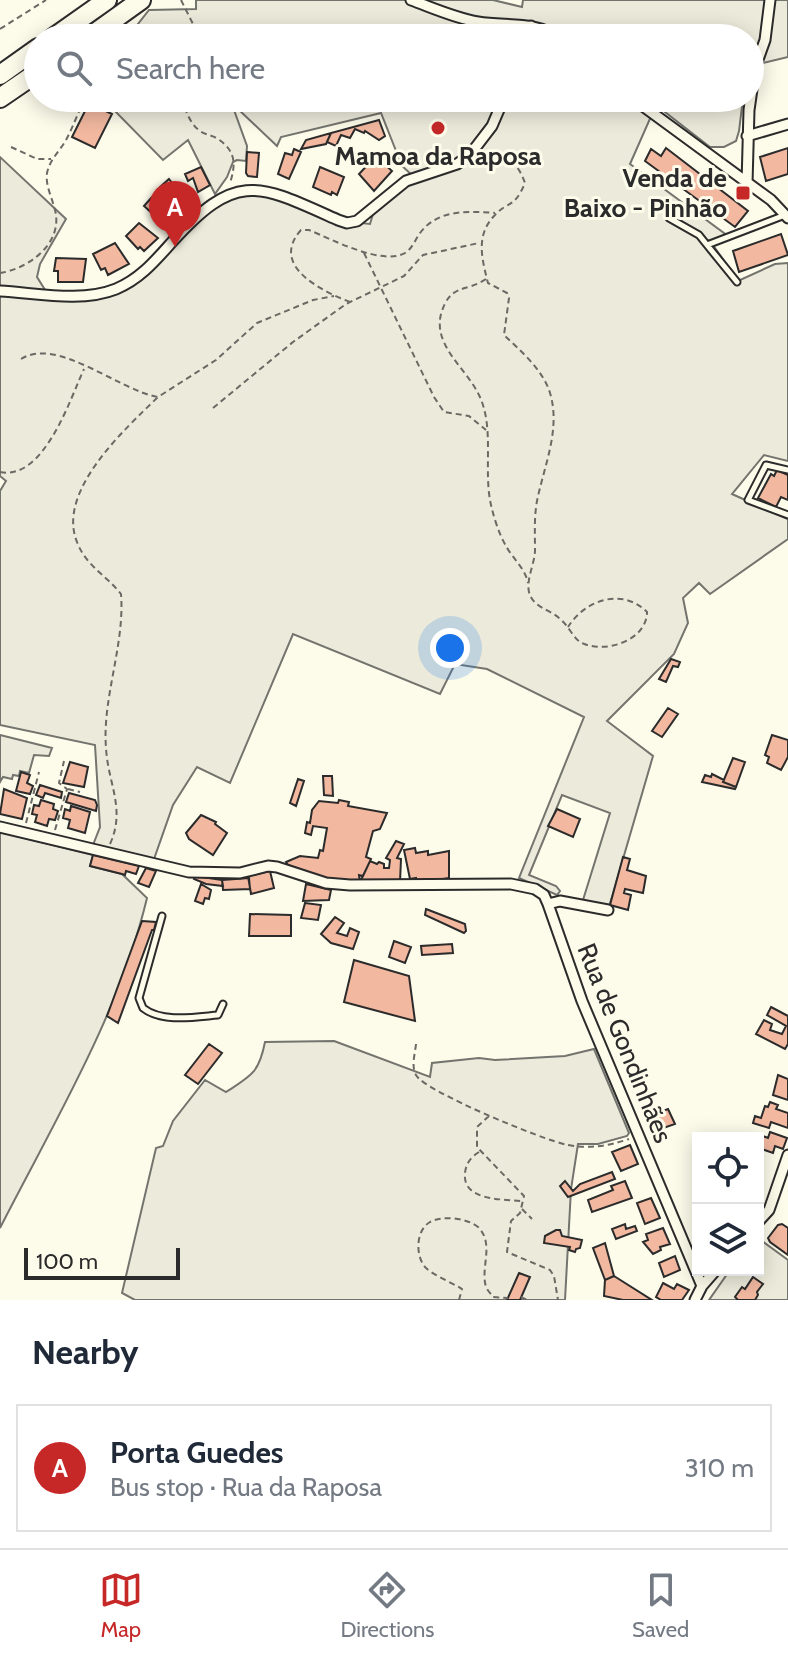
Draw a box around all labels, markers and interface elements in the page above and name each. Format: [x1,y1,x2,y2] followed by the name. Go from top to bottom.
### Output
[24,24,764,112] search box
[52,46,96,90] icon: search
[116,50,265,87] text: Search here
[429,119,447,137] marker: Mamoa da Raposa
[334,140,542,172] place label: Mamoa da Raposa
[564,162,727,224] place label: Venda de Baixo - Pinhão
[149,181,201,247] pin: A
[734,184,752,202] marker: Venda de Baixo - Pinhão
[430,628,470,668] your location
[570,939,680,1148] street label: Rua de Gondinhães
[692,1132,764,1276] map controls
[692,1132,764,1204] button: locate
[692,1204,764,1276] button: layers
[24,1244,180,1280] scale bar
[36,1248,98,1275] text: 100 m
[32,1331,139,1373] text: Nearby
[110,1434,284,1471] text: Porta Guedes
[52,1452,68,1484] text: A
[685,1452,754,1484] text: 310 m
[110,1471,382,1503] text: Bus stop · Rua da Raposa
[99,1568,143,1643] tab: Map
[340,1568,434,1643] tab: Directions
[632,1568,689,1643] tab: Saved

